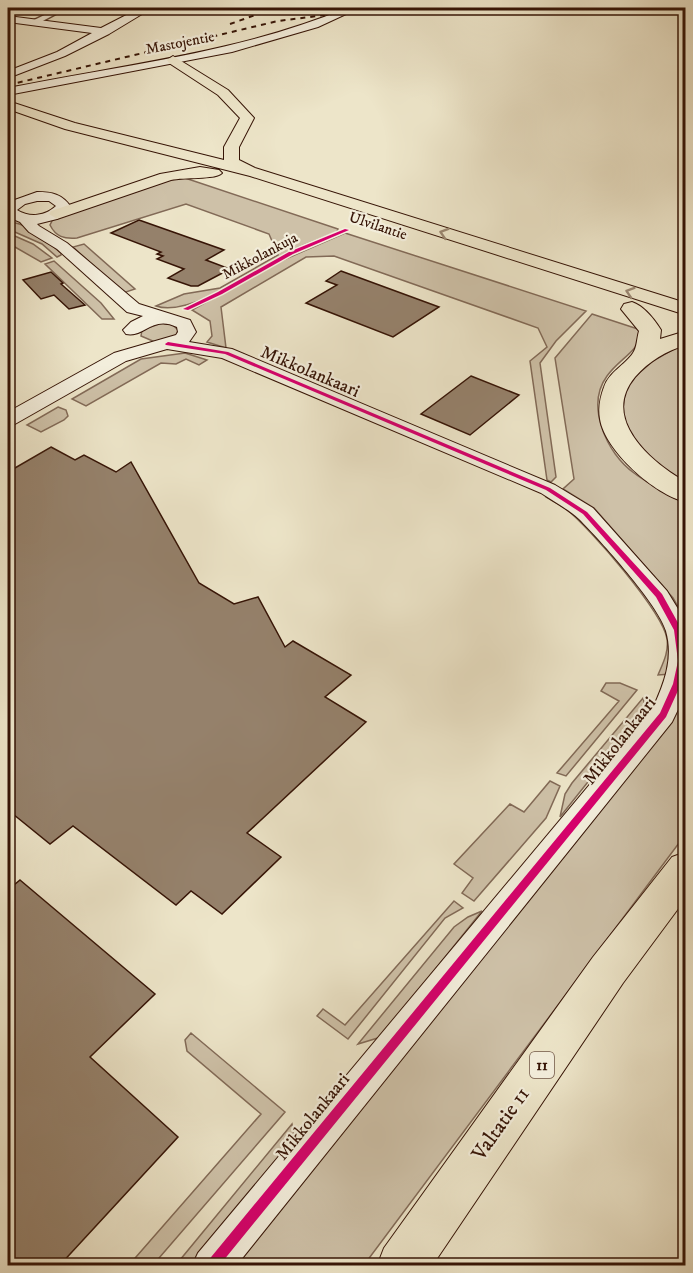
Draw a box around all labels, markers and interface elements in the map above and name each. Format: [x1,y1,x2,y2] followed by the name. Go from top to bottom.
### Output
[144,27,216,59] street label: Mastojentie
[347,208,409,244] street label: Ulvilantie
[219,228,302,284] street label: Mikkolankuja
[439,228,450,240] one-way arrow
[625,287,636,299] one-way arrow
[257,341,363,403] street label: Mikkolankaari
[579,693,661,789] street label: Mikkolankaari
[530,1052,554,1078] road number: 11
[271,1069,355,1165] street label: Mikkolankaari
[466,1082,536,1166] street label: Valtatie 11

